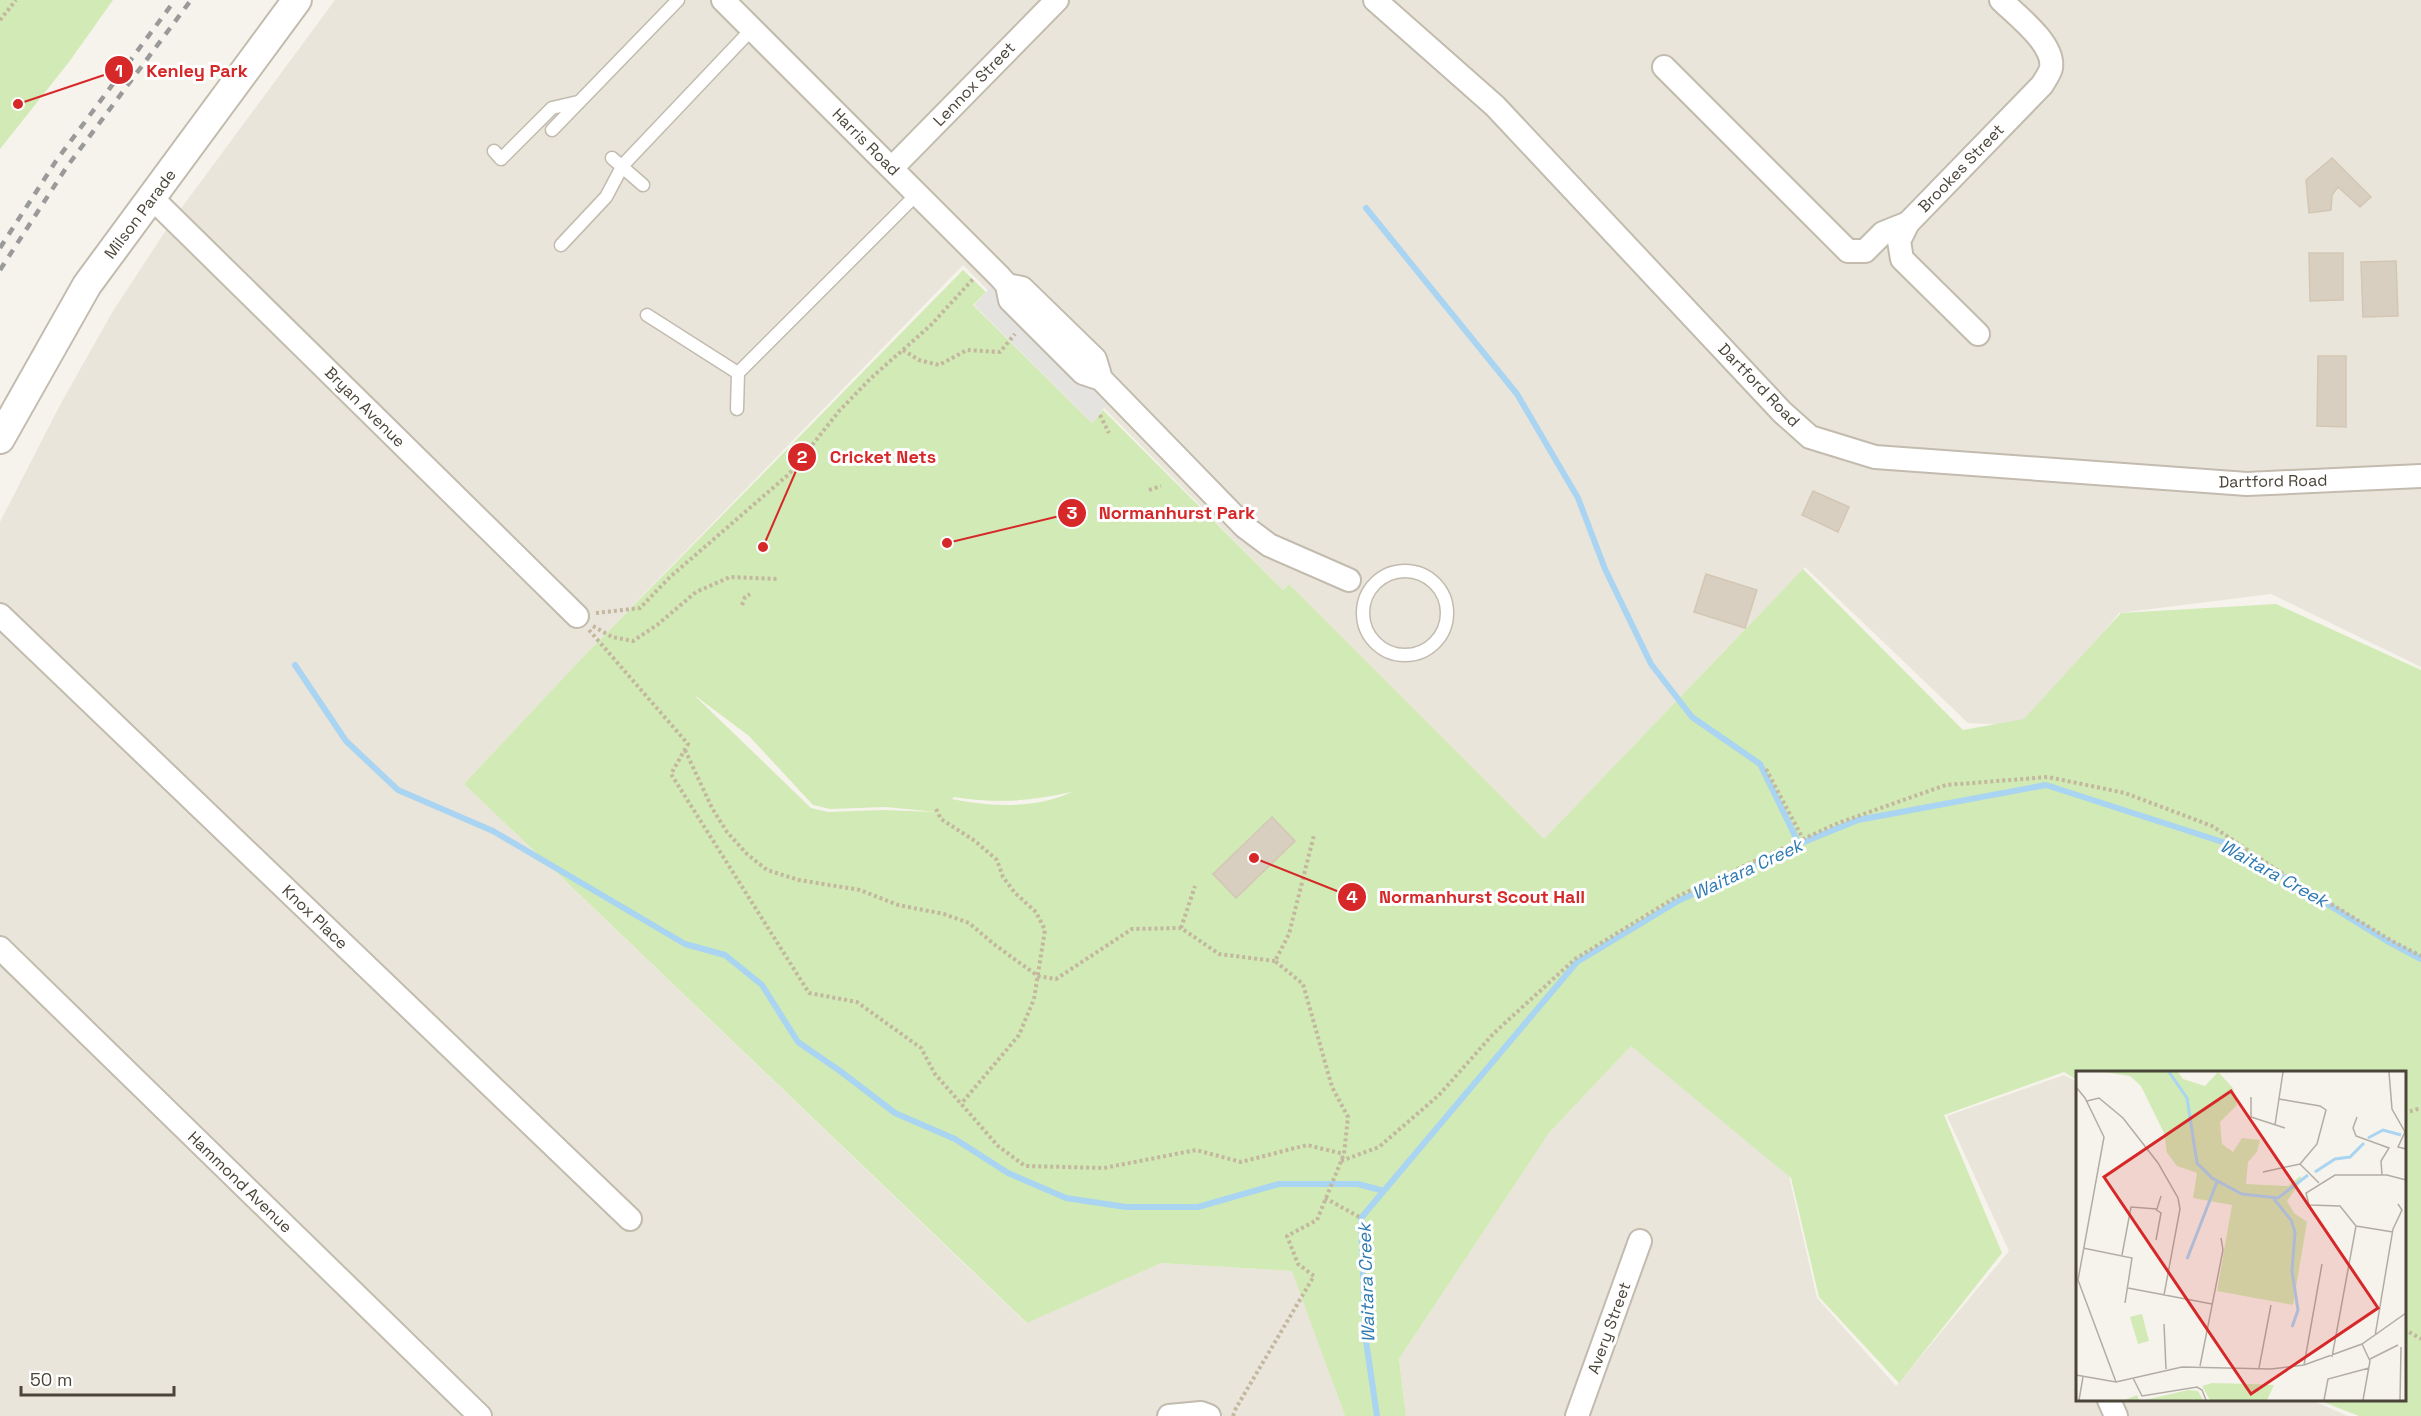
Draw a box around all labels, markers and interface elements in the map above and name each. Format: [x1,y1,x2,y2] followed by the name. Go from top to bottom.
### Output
[928,37,1020,131] street label: Lennox Street
[104,52,260,88] callout: Kenley Park
[115,59,123,82] text: 1
[146,59,248,82] text: Kenley Park
[828,104,904,180] street label: Harris Road
[1913,119,2009,217] street label: Brookes Street
[99,165,181,263] street label: Milson Parade
[1714,339,1804,431] street label: Dartford Road
[320,362,410,452] street label: Bryan Avenue
[787,439,948,475] callout: Cricket Nets
[797,445,808,468] text: 2
[830,445,936,468] text: Cricket Nets
[2218,470,2328,492] street label: Dartford Road
[1057,495,1267,531] callout: Normanhurst Park
[1067,501,1078,524] text: 3
[1099,501,1255,524] text: Normanhurst Park
[1688,832,1808,905] water label: Waitara Creek
[2216,834,2334,913] water label: Waitara Creek
[1337,879,1597,915] callout: Normanhurst Scout Hall
[277,880,353,954] street label: Knox Place
[1346,885,1358,908] text: 4
[1379,885,1585,908] text: Normanhurst Scout Hall
[2076,1071,2406,1401] inset map
[183,1127,297,1237] street label: Hammond Avenue
[1352,1221,1380,1343] water label: Waitara Creek
[1583,1279,1635,1377] street label: Avery Street
[21,1359,174,1397] scale bar
[30,1368,72,1391] text: 50 m

